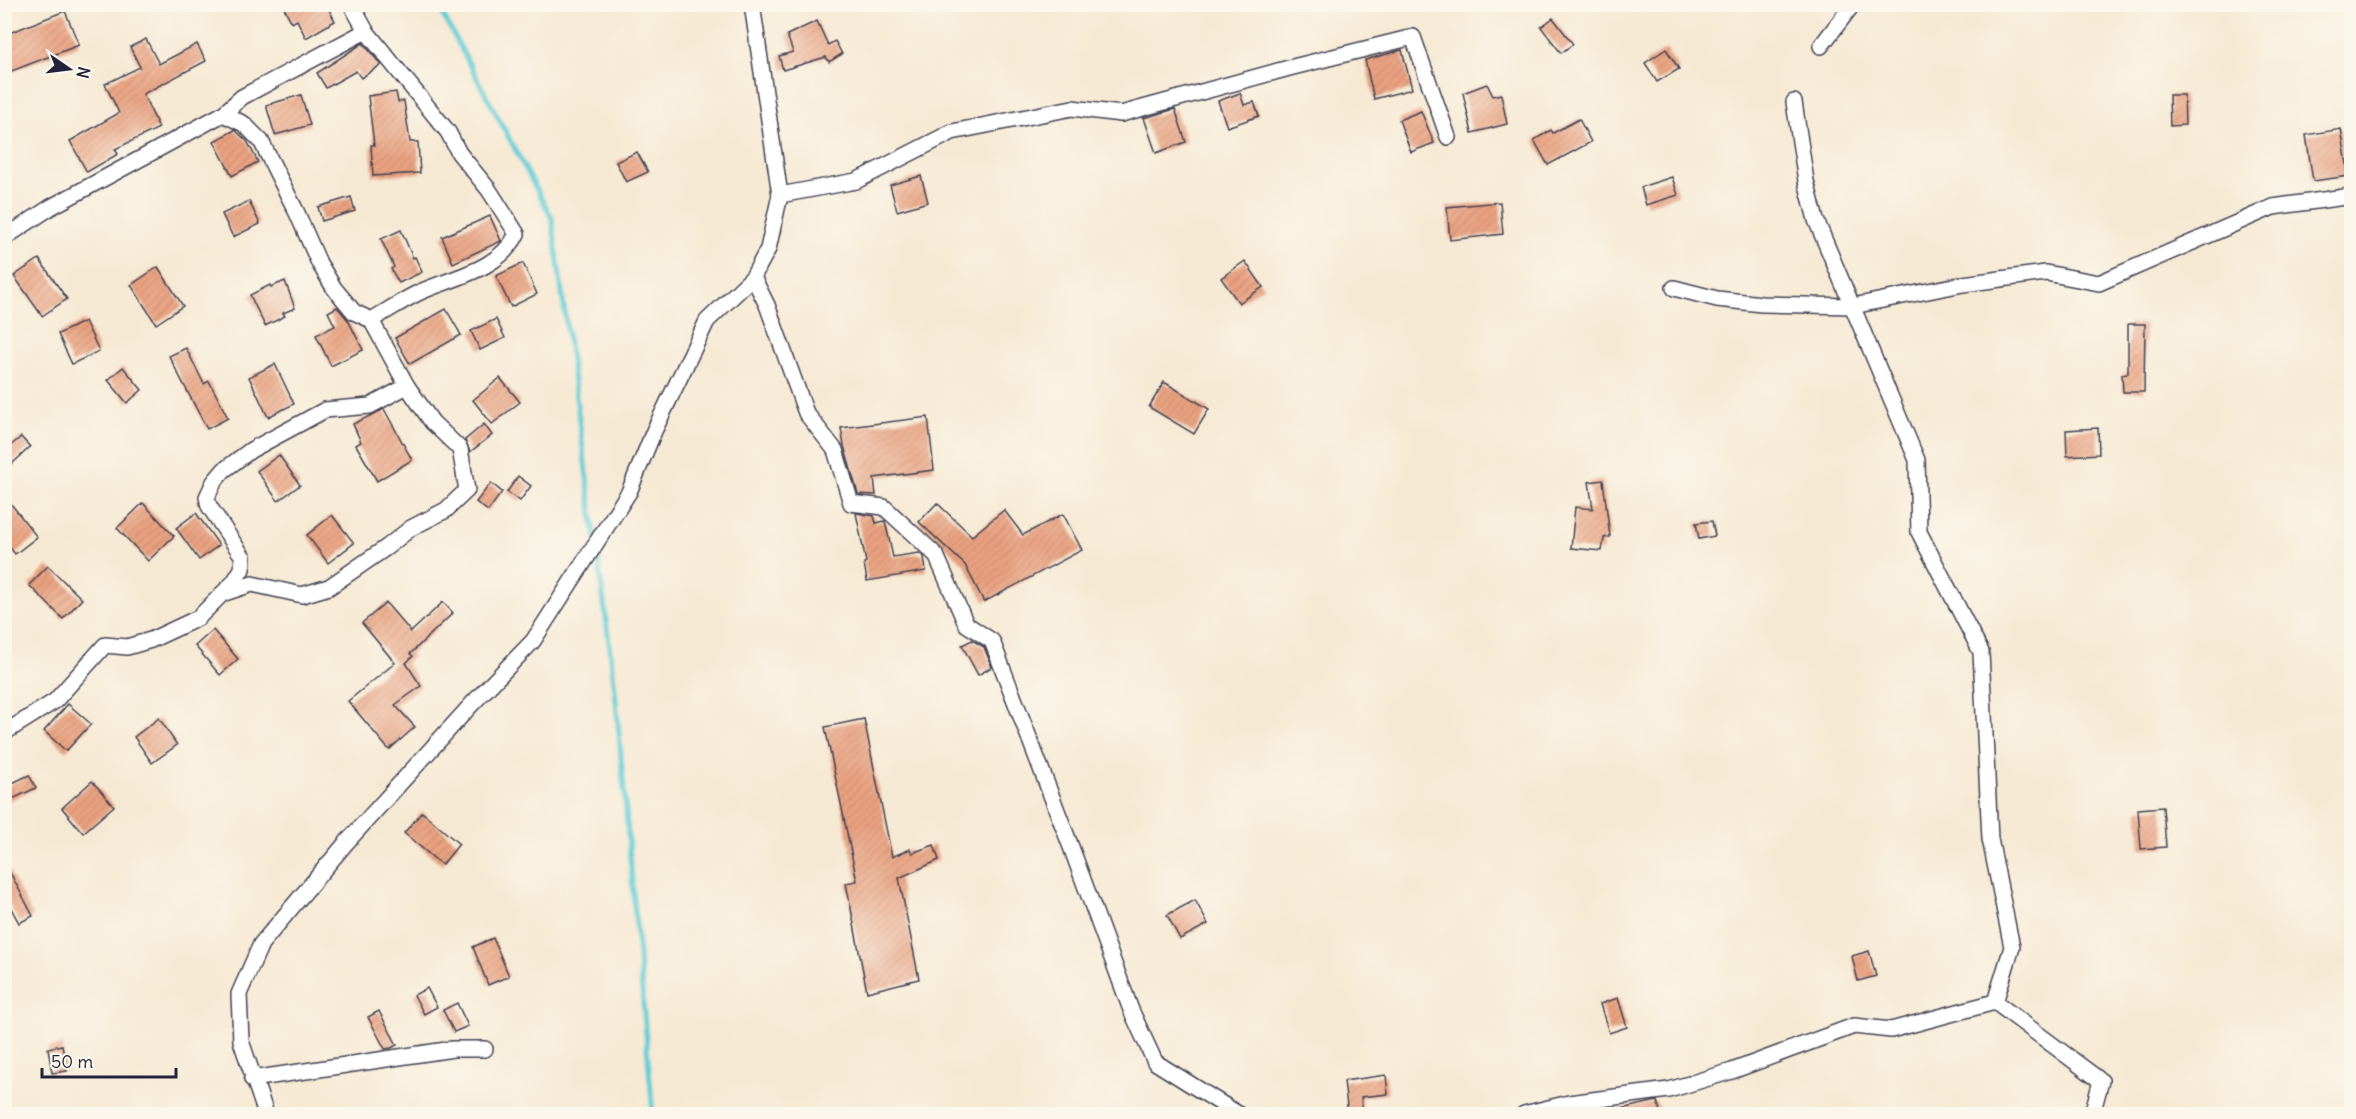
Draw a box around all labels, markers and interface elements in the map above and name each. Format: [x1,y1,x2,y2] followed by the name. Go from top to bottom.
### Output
[39,39,99,99] north arrow
[73,65,95,80] text: N
[42,1041,176,1079] scale bar
[51,1050,93,1073] text: 50 m

